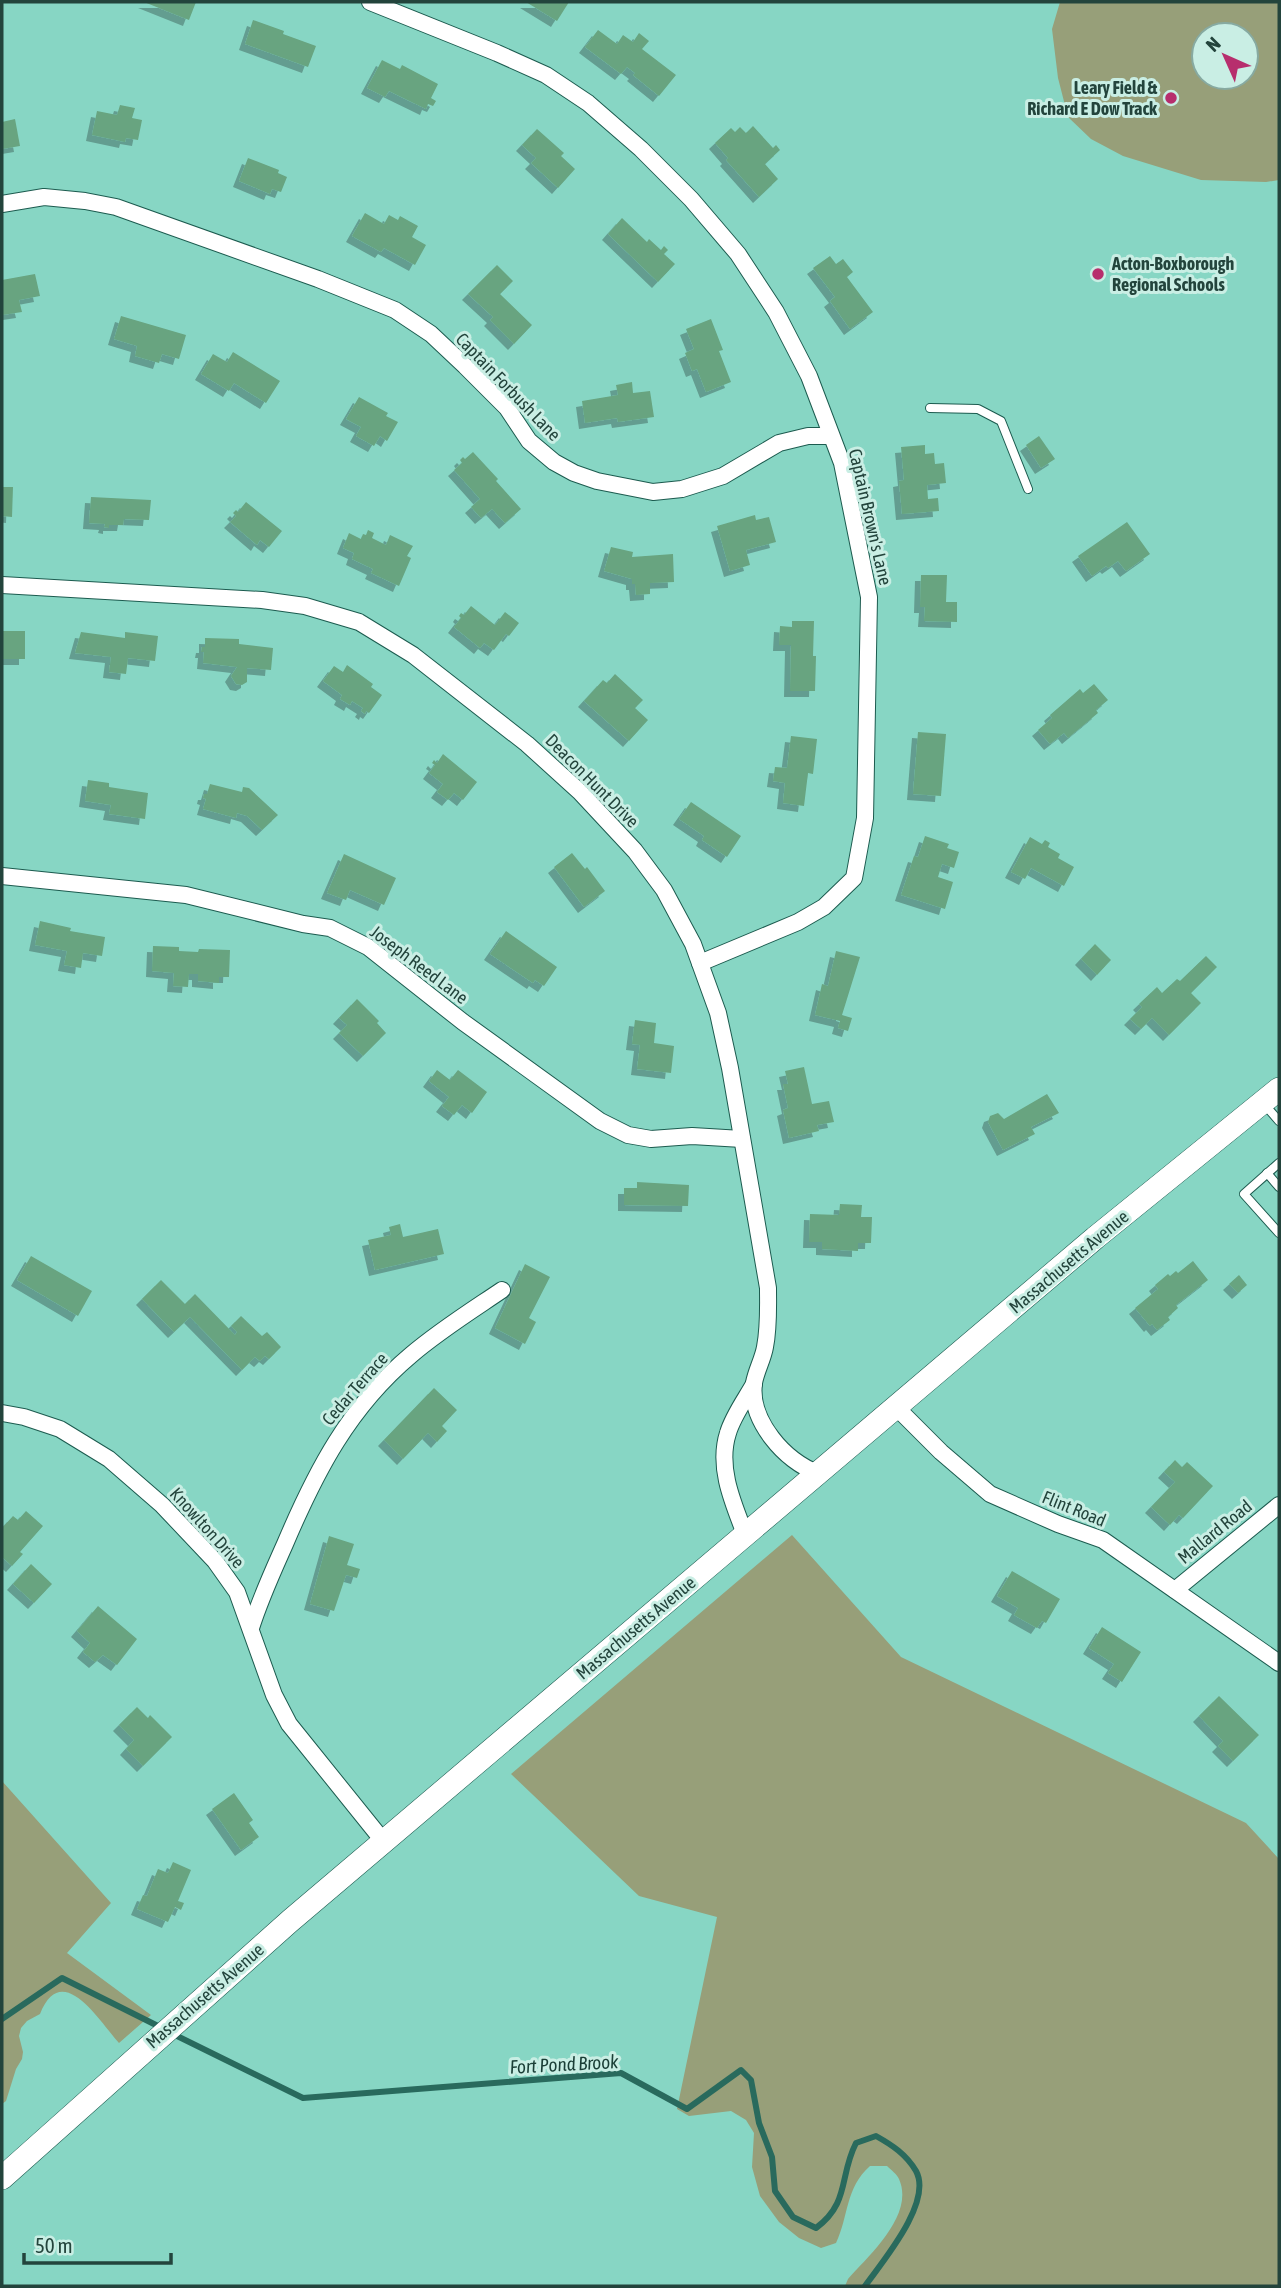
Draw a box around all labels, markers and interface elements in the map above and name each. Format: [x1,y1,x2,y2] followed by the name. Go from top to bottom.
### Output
[1190,21,1260,91] north arrow
[1201,32,1225,56] text: N
[1027,77,1158,119] place label: Leary Field & Richard E Dow Track
[1163,90,1179,106] marker: Leary Field & Richard E Dow Track
[1111,253,1234,295] place label: Acton-Boxborough Regional Schools
[1090,266,1106,282] marker: Acton-Boxborough Regional Schools
[452,328,565,445] street label: Captain Forbush Lane
[845,447,896,587] street label: Captain Brown's Lane
[541,730,643,832] street label: Deacon Hunt Drive
[366,921,472,1008] street label: Joseph Reed Lane
[1005,1206,1133,1318] street label: Massachusetts Avenue
[317,1348,392,1429] street label: Cedar Terrace
[166,1483,249,1572] street label: Knowlton Drive
[1039,1486,1109,1531] street label: Flint Road
[1173,1495,1256,1568] street label: Mallard Road
[572,1572,700,1684] street label: Massachusetts Avenue
[142,1939,268,2052] street label: Massachusetts Avenue
[509,2050,620,2078] water label: Fort Pond Brook
[24,2222,172,2266] scale bar
[35,2233,73,2257] text: 50 m

